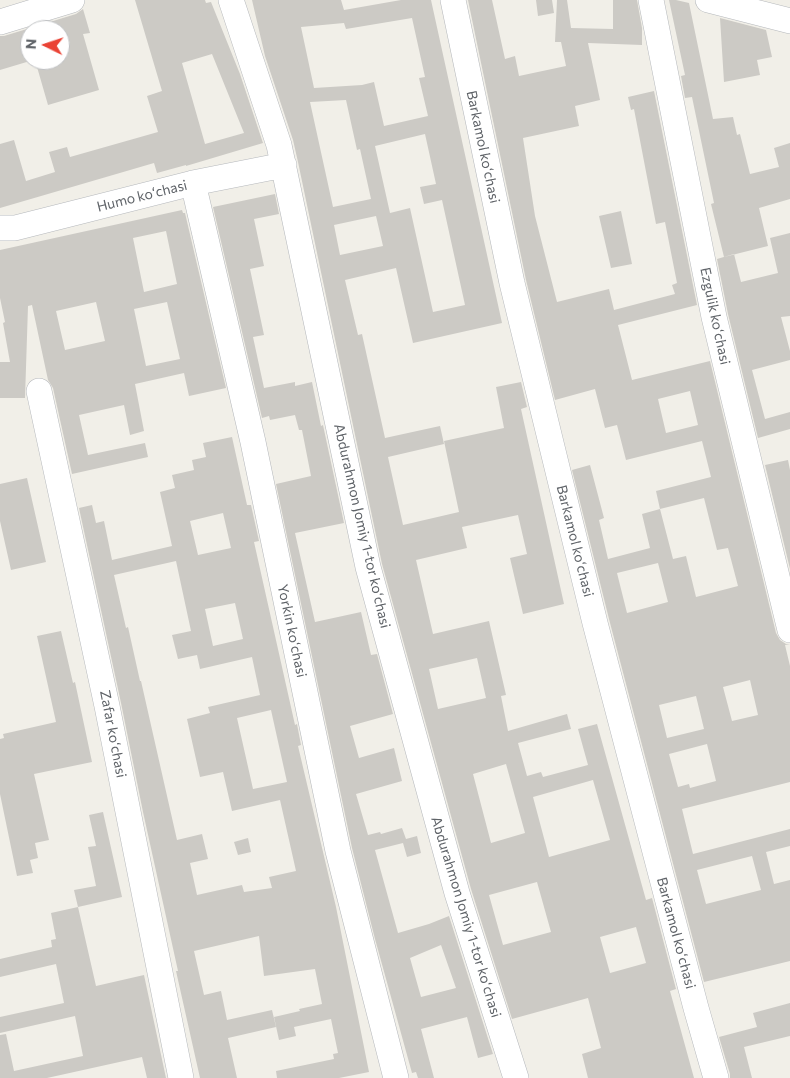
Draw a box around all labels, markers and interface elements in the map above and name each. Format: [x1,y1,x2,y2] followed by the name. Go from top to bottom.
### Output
[20,20,70,70] north arrow
[22,38,39,50] text: N
[463,89,503,205] street label: Barkamol koʻchasi
[95,177,189,215] street label: Humo koʻchasi
[696,266,734,366] street label: Ezgulik koʻchasi
[330,422,394,630] street label: Abdurahmon Jomiy 1-tor koʻchasi
[553,483,597,599] street label: Barkamol koʻchasi
[274,583,310,679] street label: Yorkin koʻchasi
[96,689,130,779] street label: Zafar koʻchasi
[427,814,505,1020] street label: Abdurahmon Jomiy 1-tor koʻchasi
[653,875,699,991] street label: Barkamol koʻchasi

